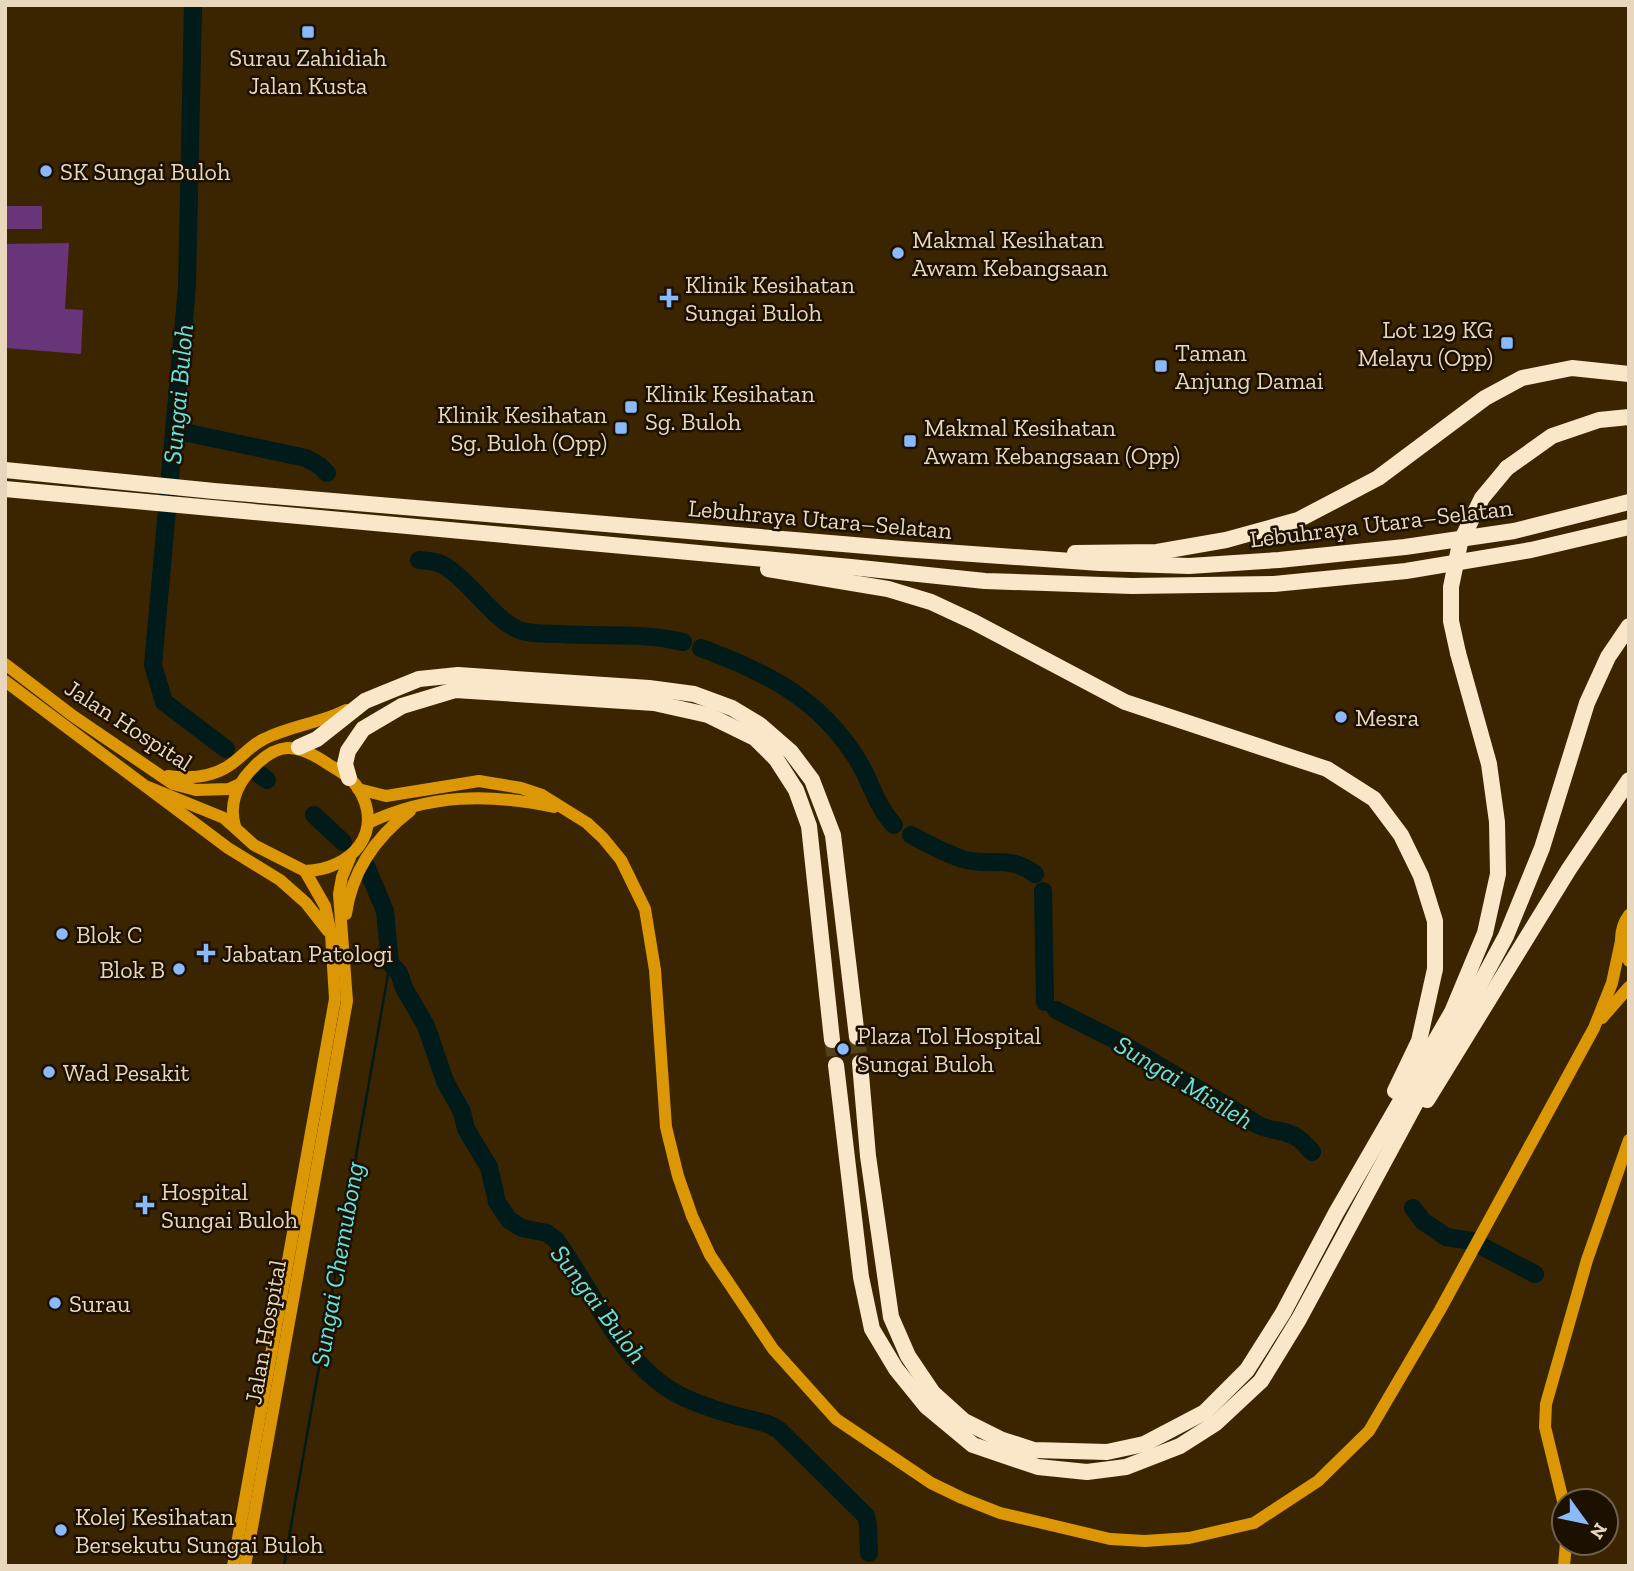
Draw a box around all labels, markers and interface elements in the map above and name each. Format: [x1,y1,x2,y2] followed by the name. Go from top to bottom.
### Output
[300,24,316,40] marker: Surau Zahidiah Jalan Kusta
[229,43,387,100] place label: Surau Zahidiah Jalan Kusta
[60,157,231,186] place label: SK Sungai Buloh
[38,163,54,179] marker: SK Sungai Buloh
[912,225,1108,282] place label: Makmal Kesihatan Awam Kebangsaan
[890,245,906,261] marker: Makmal Kesihatan Awam Kebangsaan
[685,270,855,327] place label: Klinik Kesihatan Sungai Buloh
[659,288,679,308] marker: Klinik Kesihatan Sungai Buloh
[1357,315,1493,372] place label: Lot 129 KG Melayu (Opp)
[156,323,200,465] water label: Sungai Buloh
[1499,335,1515,351] marker: Lot 129 KG Melayu (Opp)
[1175,338,1324,395] place label: Taman Anjung Damai
[1153,358,1169,374] marker: Taman Anjung Damai
[645,379,815,436] place label: Klinik Kesihatan Sg. Buloh
[623,399,639,415] marker: Klinik Kesihatan Sg. Buloh
[437,400,607,457] place label: Klinik Kesihatan Sg. Buloh (Opp)
[924,413,1180,470] place label: Makmal Kesihatan Awam Kebangsaan (Opp)
[613,420,629,436] marker: Klinik Kesihatan Sg. Buloh (Opp)
[902,433,918,449] marker: Makmal Kesihatan Awam Kebangsaan (Opp)
[1248,492,1514,554] street label: Lebuhraya Utara–Selatan
[687,493,953,545] street label: Lebuhraya Utara–Selatan
[60,673,198,777] street label: Jalan Hospital
[1355,703,1419,732] place label: Mesra
[1333,709,1349,725] marker: Mesra
[76,920,142,949] place label: Blok C
[54,926,70,942] marker: Blok C
[222,939,393,968] place label: Jabatan Patologi
[196,943,216,963] marker: Jabatan Patologi
[100,955,165,984] place label: Blok B
[171,961,187,977] marker: Blok B
[857,1021,1041,1078] place label: Plaza Tol Hospital Sungai Buloh
[1109,1028,1259,1136] water label: Sungai Misileh
[835,1041,851,1057] marker: Plaza Tol Hospital Sungai Buloh
[63,1058,189,1087] place label: Wad Pesakit
[41,1064,57,1080] marker: Wad Pesakit
[303,1159,371,1369] water label: Sungai Chemubong
[161,1177,299,1234] place label: Hospital Sungai Buloh
[135,1195,155,1215] marker: Hospital Sungai Buloh
[544,1238,654,1370] water label: Sungai Buloh
[238,1257,292,1407] street label: Jalan Hospital
[69,1289,131,1318] place label: Surau
[47,1295,63,1311] marker: Surau
[1550,1487,1620,1557] north arrow
[75,1502,324,1559] place label: Kolej Kesihatan Bersekutu Sungai Buloh
[1585,1519,1612,1543] text: N
[53,1522,69,1538] marker: Kolej Kesihatan Bersekutu Sungai Buloh

